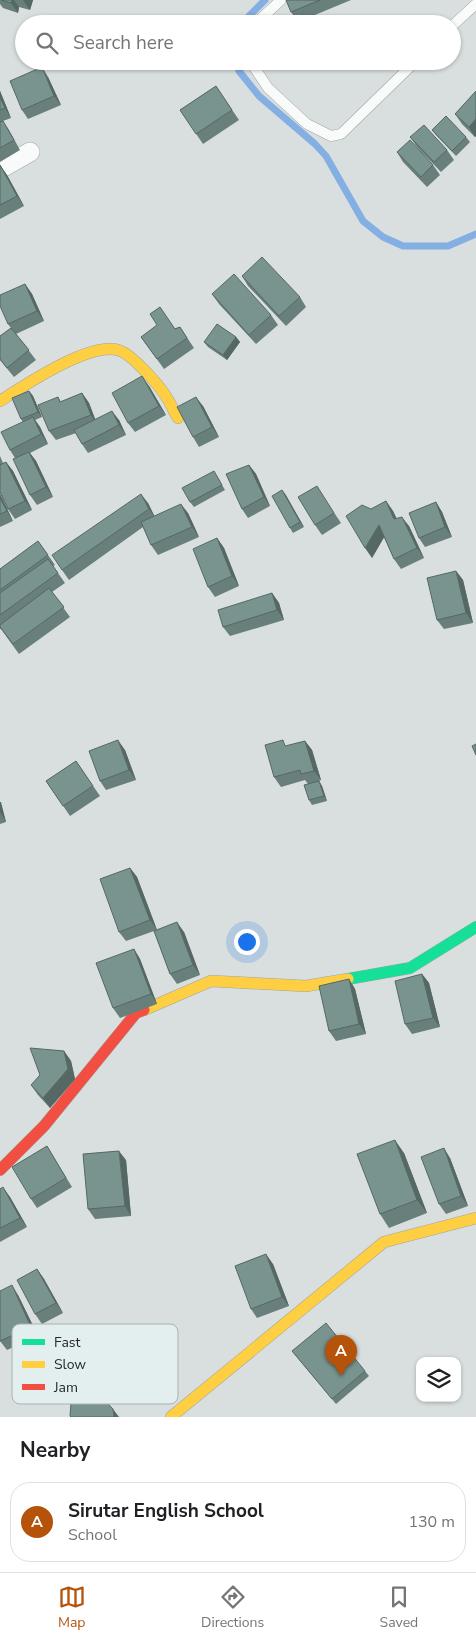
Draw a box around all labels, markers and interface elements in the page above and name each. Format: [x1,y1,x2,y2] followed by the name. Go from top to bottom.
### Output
[15,15,461,70] search box
[33,29,61,57] icon: search
[73,30,174,56] text: Search here
[234,929,260,955] your location
[12,1324,178,1404] legend
[54,1333,80,1352] text: Fast
[325,1335,357,1376] pin: A
[54,1355,86,1374] text: Slow
[416,1357,461,1402] map controls
[416,1357,461,1402] button: layers
[53,1378,78,1397] text: Jam
[20,1436,90,1464] text: Nearby
[68,1498,264,1524] text: Sirutar English School
[31,1511,43,1533] text: A
[408,1511,455,1533] text: 130 m
[68,1524,117,1546] text: School
[58,1583,86,1632] tab: Map
[201,1583,264,1632] tab: Directions
[380,1583,418,1632] tab: Saved

